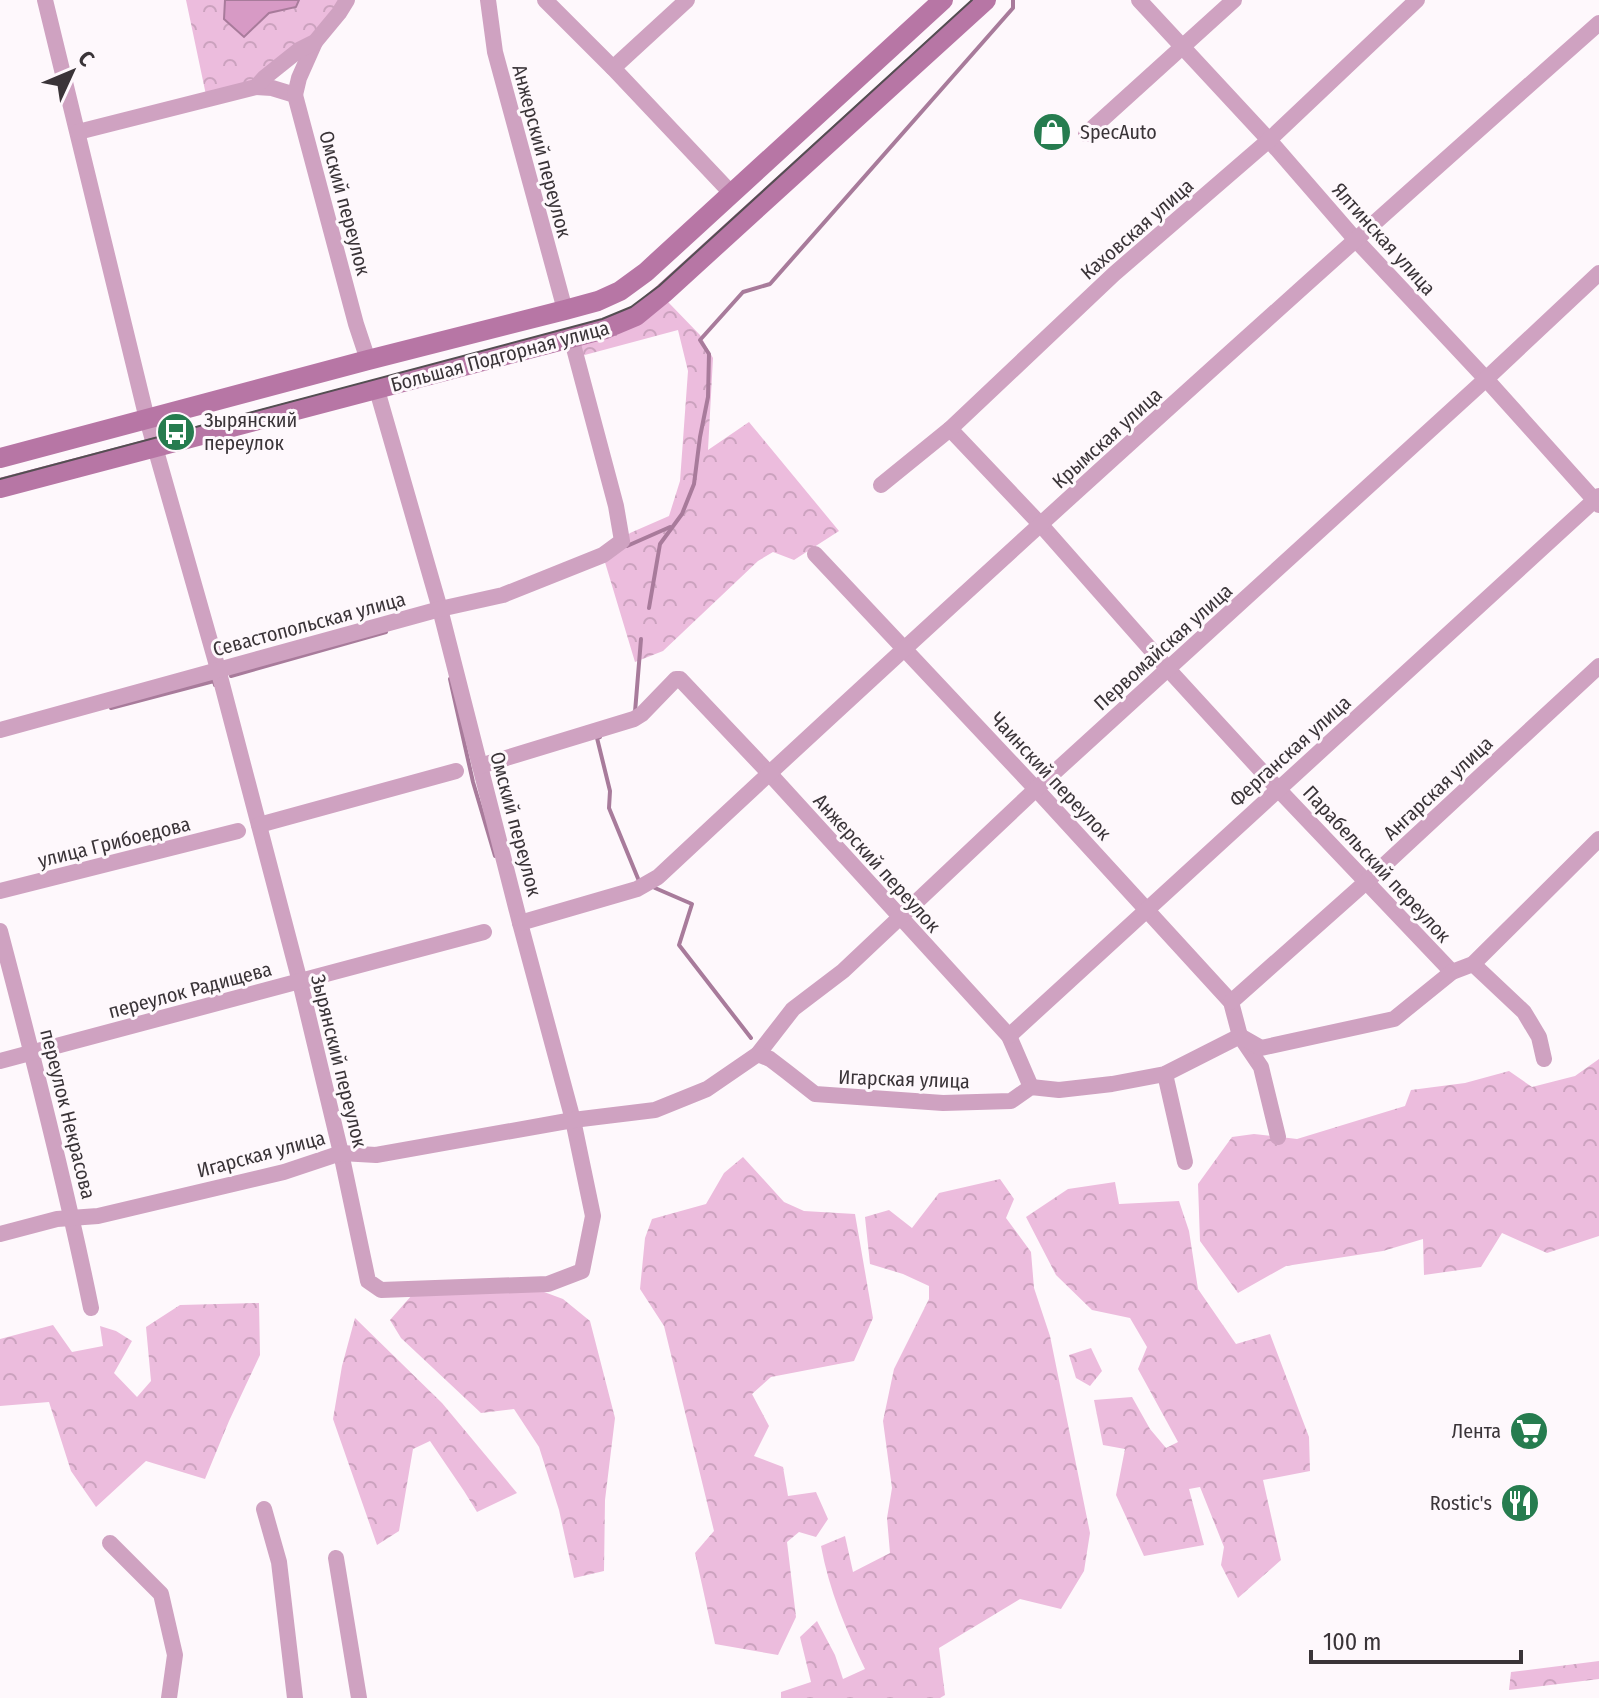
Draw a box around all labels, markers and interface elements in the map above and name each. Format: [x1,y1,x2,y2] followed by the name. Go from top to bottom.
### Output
[32,32,112,112] north arrow
[72,45,100,72] text: С
[507,62,577,241] street label: Анжерский переулок
[1031,111,1073,153] shop icon: SpecAuto
[1080,120,1157,144] place label: SpecAuto
[314,128,376,278] street label: Омский переулок
[1076,173,1198,285] street label: Каховская улица
[1327,178,1441,300] street label: Ялтинская улица
[388,315,612,397] street label: Большая Подгорная улица
[1047,383,1167,493] street label: Крымская улица
[204,408,297,455] place label: Зырянский переулок
[155,411,197,453] bus stop icon: Зырянский переулок
[1089,579,1237,715] street label: Первомайская улица
[210,587,408,661] street label: Севастопольская улица
[1224,690,1356,812] street label: Ферганская улица
[986,707,1117,845] street label: Чаинский переулок
[1378,731,1498,845] street label: Ангарская улица
[485,749,547,899] street label: Омский переулок
[1298,781,1456,948] street label: Парабельский переулок
[808,789,946,938] street label: Анжерский переулок
[35,811,193,873] street label: улица Грибоедова
[106,957,274,1023] street label: переулок Радищева
[306,972,372,1151] street label: Зырянский переулок
[35,1026,101,1202] street label: переулок Некрасова
[838,1065,970,1093] street label: Игарская улица
[194,1125,328,1183] street label: Игарская улица
[1508,1410,1550,1452] supermarket icon: Лента
[1451,1419,1501,1443] place label: Лента
[1499,1482,1541,1524] restaurant icon: Rostic's
[1430,1491,1492,1515] place label: Rostic's
[1311,1614,1521,1664] scale bar
[1323,1628,1381,1656] text: 100 m

